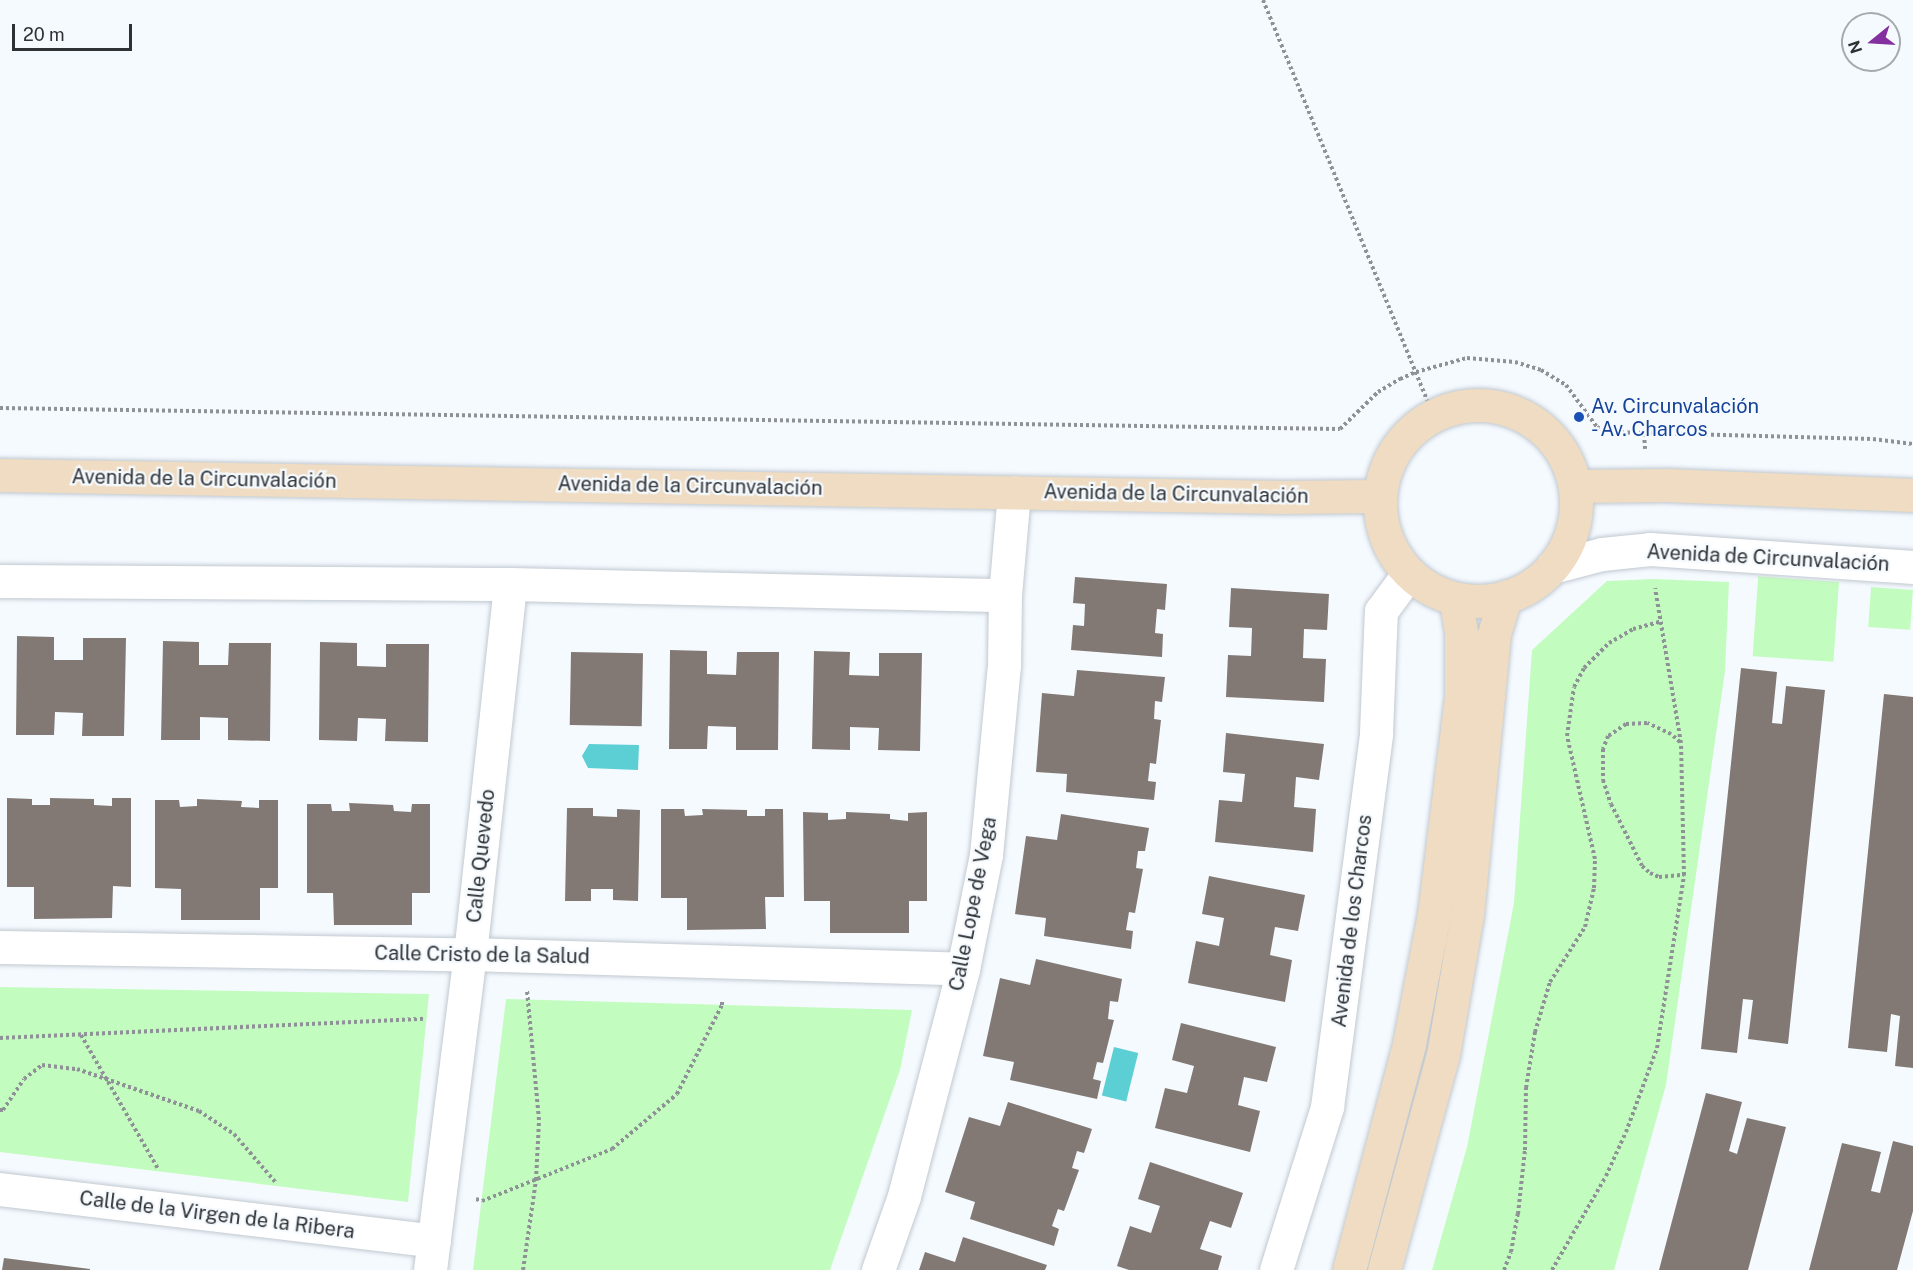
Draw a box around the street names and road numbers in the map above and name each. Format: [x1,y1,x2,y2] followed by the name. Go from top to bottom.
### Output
[71,465,337,493] street label: Avenida de la Circunvalación
[557,472,823,500] street label: Avenida de la Circunvalación
[1043,480,1309,508] street label: Avenida de la Circunvalación
[1646,540,1890,576] street label: Avenida de Circunvalación
[462,788,500,924] street label: Calle Quevedo
[1327,813,1377,1029] street label: Avenida de los Charcos
[944,814,1002,994] street label: Calle Lope de Vega
[374,941,590,969] street label: Calle Cristo de la Salud
[77,1186,357,1244] street label: Calle de la Virgen de la Ribera

